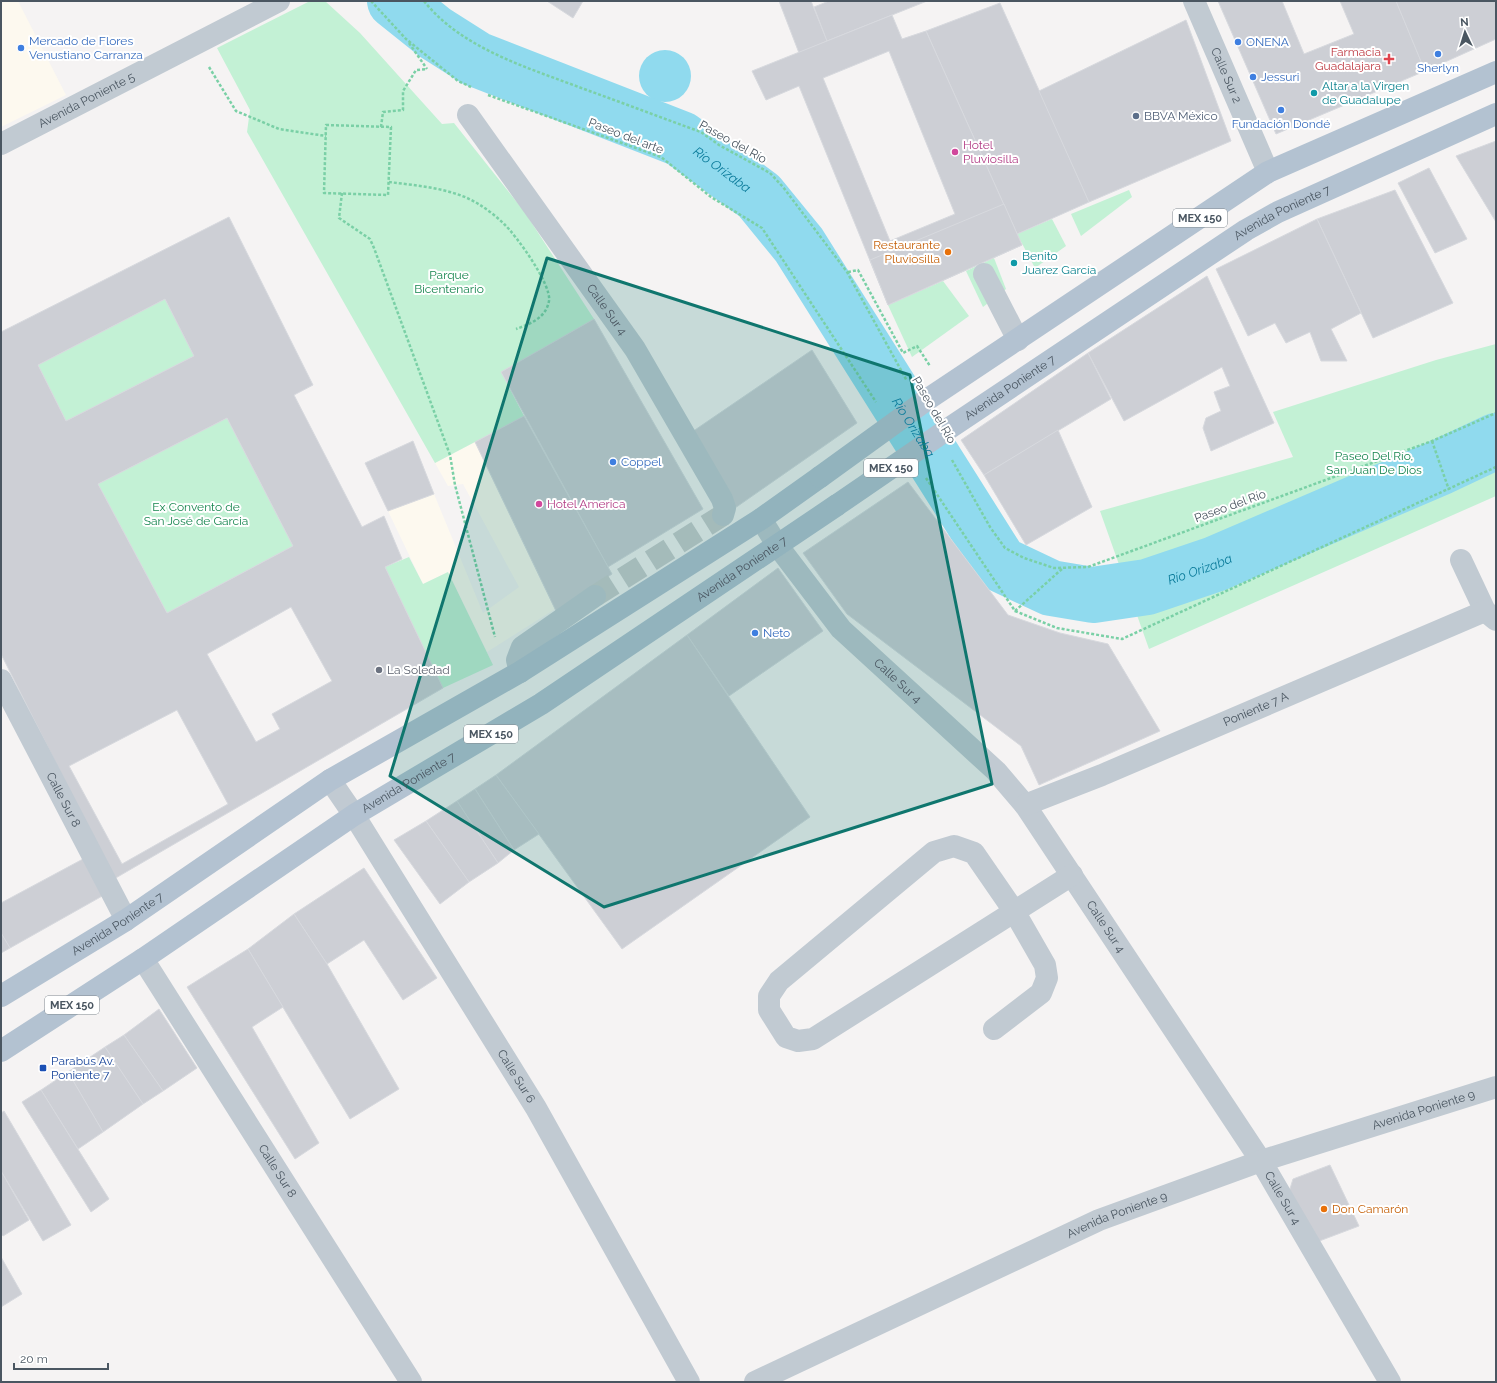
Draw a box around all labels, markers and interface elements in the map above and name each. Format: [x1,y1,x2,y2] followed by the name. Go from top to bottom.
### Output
[1445,12,1485,52] north arrow
[1460,16,1469,29] text: N
[29,34,143,62] place label: Mercado de Flores Venustiano Carranza
[1246,35,1289,49] place label: ONENA
[1233,37,1243,47] marker: ONENA
[16,43,26,53] marker: Mercado de Flores Venustiano Carranza
[1208,45,1244,105] street label: Calle Sur 2
[1315,45,1381,73] place label: Farmacia Guadalajara
[1433,49,1443,59] marker: Sherlyn
[1384,54,1394,64] marker: Farmacia Guadalajara
[1417,61,1459,75] place label: Sherlyn
[36,69,137,131] street label: Avenida Poniente 5
[1261,70,1299,84] place label: Jessuri
[1248,72,1258,82] marker: Jessuri
[1322,79,1409,107] place label: Altar a la Virgen de Guadalupe
[1309,88,1319,98] marker: Altar a la Virgen de Guadalupe
[1276,105,1286,115] marker: Fundación Dondé
[1144,109,1218,123] place label: BBVA México
[1131,111,1141,121] marker: BBVA México
[587,115,665,157] street label: Paseo del arte
[1232,117,1330,131] place label: Fundación Dondé
[697,118,769,166] street label: Paseo del Río
[963,138,1019,166] place label: Hotel Pluviosilla
[690,144,754,196] water label: Río Orizaba
[950,147,960,157] marker: Hotel Pluviosilla
[1231,182,1333,243] street label: Avenida Poniente 7
[1173,209,1227,227] road number: MEX 150
[873,238,940,266] place label: Restaurante Pluviosilla
[943,247,953,257] marker: Restaurante Pluviosilla
[1022,249,1096,277] place label: Benito Juarez García
[1009,258,1019,268] marker: Benito Juarez García
[414,268,484,296] park label: Parque Bicentenario
[584,281,630,338] street label: Calle Sur 4
[962,352,1058,423] street label: Avenida Poniente 7
[909,374,959,446] street label: Paseo del Río
[889,395,938,460] water label: Río Orizaba
[1326,449,1422,477] park label: Paseo Del Río, San Juan De Dios
[621,455,662,469] place label: Coppel
[608,457,618,467] marker: Coppel
[864,459,918,477] road number: MEX 150
[1192,487,1268,525] street label: Paseo del Río
[547,497,626,511] place label: Hotel America
[534,499,544,509] marker: Hotel America
[144,500,248,528] park label: Ex Convento de San José de Garcia
[694,533,790,604] street label: Avenida Poniente 7
[1166,551,1235,588] water label: Río Orizaba
[763,626,790,640] place label: Neto
[750,628,760,638] marker: Neto
[871,656,925,706] street label: Calle Sur 4
[387,663,450,677] place label: La Soledad
[374,665,384,675] marker: La Soledad
[1221,689,1291,729] street label: Poniente 7 A
[464,725,518,743] road number: MEX 150
[359,749,458,816] street label: Avenida Poniente 7
[43,770,83,830] street label: Calle Sur 8
[69,889,167,958] street label: Avenida Poniente 7
[1083,898,1128,956] street label: Calle Sur 4
[45,996,99,1014] road number: MEX 150
[494,1047,538,1105] street label: Calle Sur 6
[51,1054,114,1082] place label: Parabús Av. Poniente 7
[38,1063,48,1073] marker: Parabús Av. Poniente 7
[1370,1087,1477,1133] street label: Avenida Poniente 9
[255,1142,299,1200] street label: Calle Sur 8
[1262,1169,1304,1228] street label: Calle Sur 4
[1065,1189,1169,1241] street label: Avenida Poniente 9
[1332,1202,1408,1216] place label: Don Camarón
[1319,1204,1329,1214] marker: Don Camarón
[14,1345,108,1371] scale bar
[20,1352,48,1366] text: 20 m

